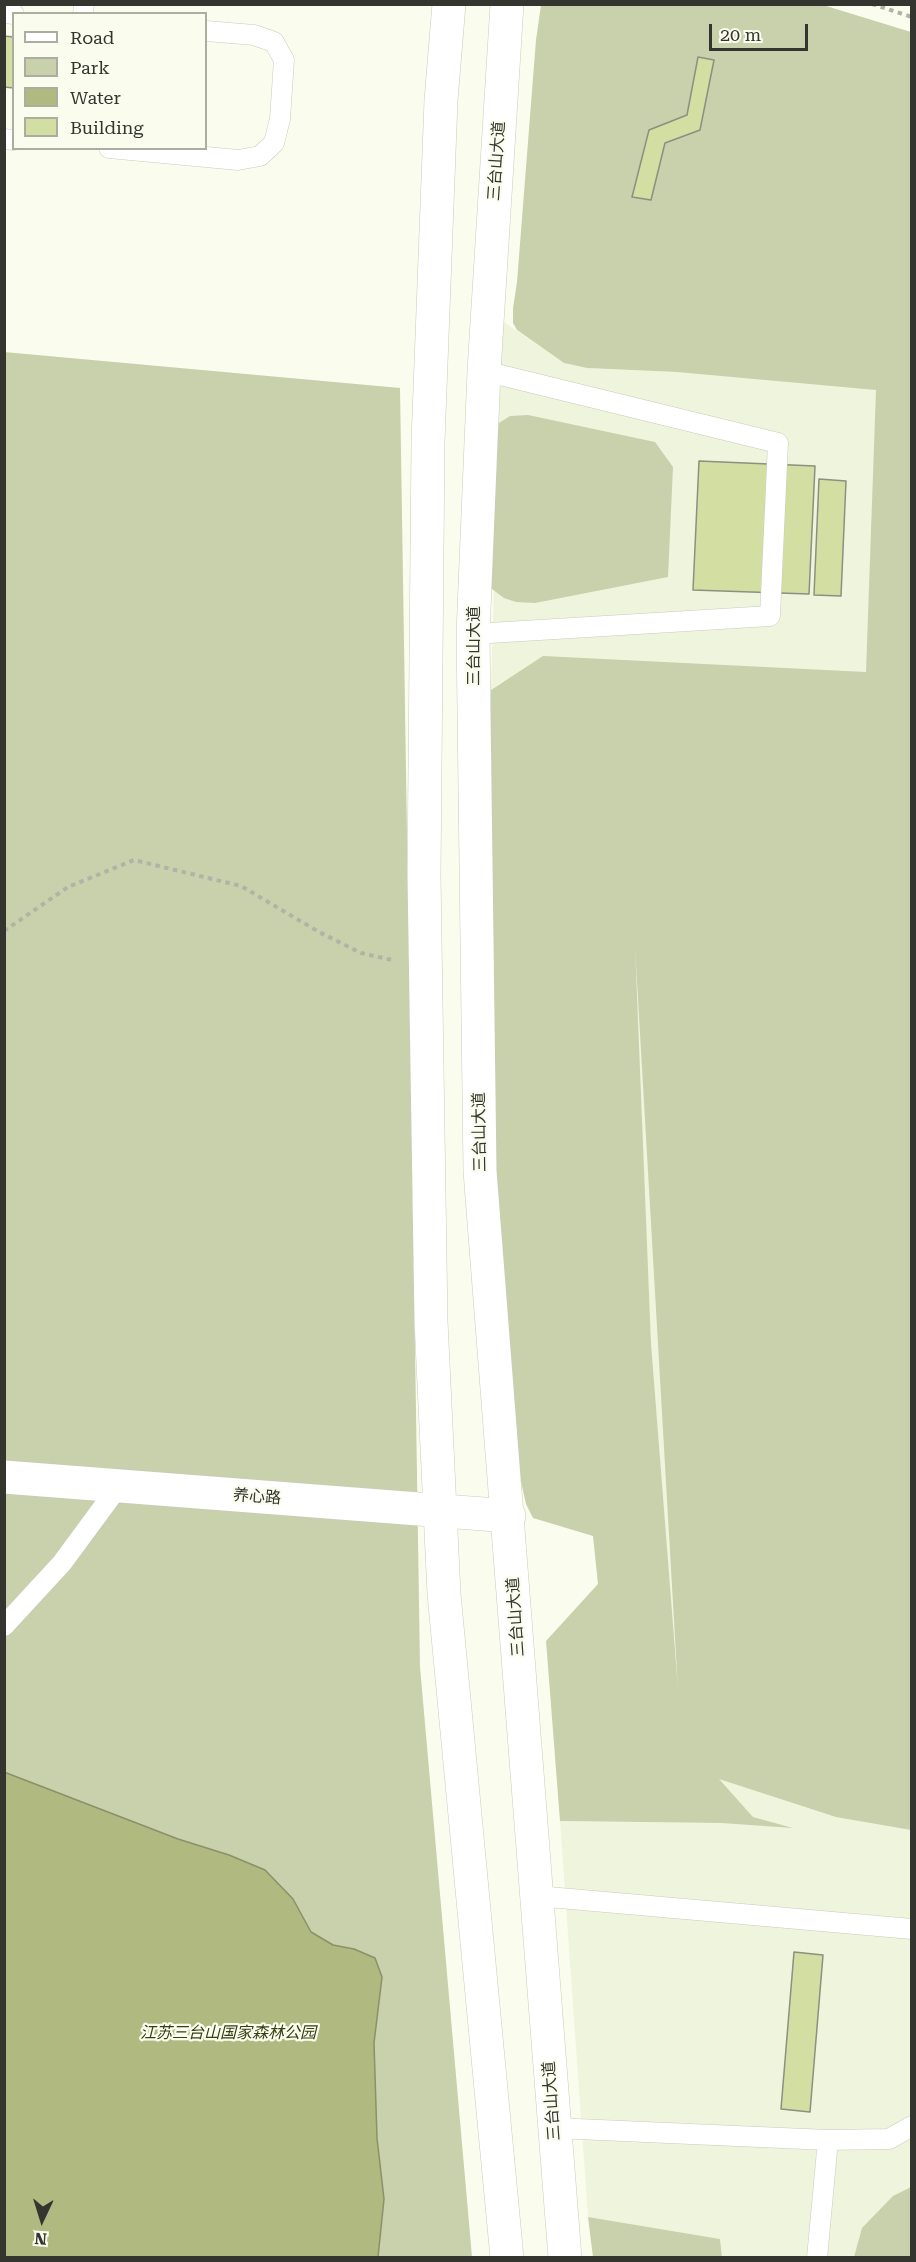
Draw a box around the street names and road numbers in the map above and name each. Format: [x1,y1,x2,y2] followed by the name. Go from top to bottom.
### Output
[485,120,509,202] street label: 三台山大道
[464,606,484,686] street label: 三台山大道
[470,1092,490,1172] street label: 三台山大道
[232,1486,282,1508] street label: 养心路
[504,1576,528,1658] street label: 三台山大道
[540,2060,564,2142] street label: 三台山大道

